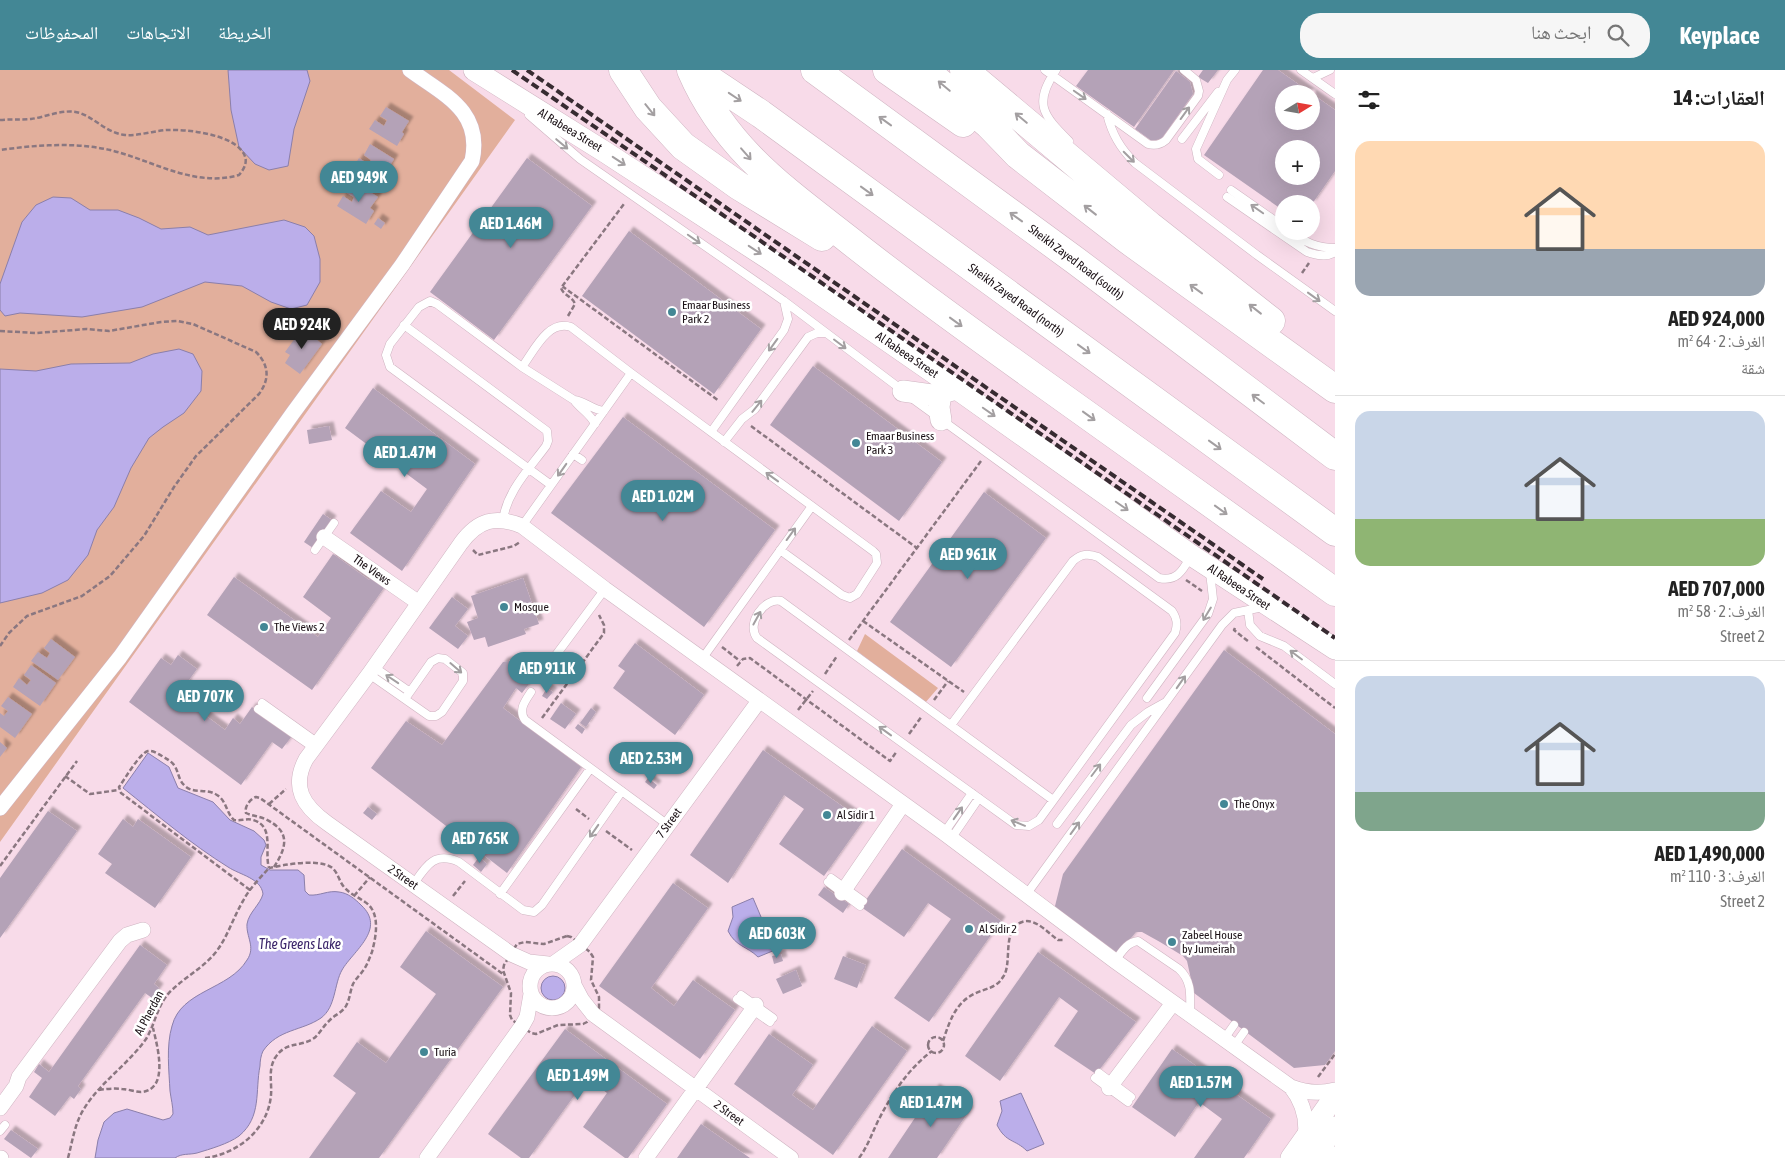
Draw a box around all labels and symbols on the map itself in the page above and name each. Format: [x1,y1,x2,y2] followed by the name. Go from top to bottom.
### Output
[937,80,950,92] one-way arrow
[1275,85,1320,130] north arrow
[1073,90,1087,100] one-way arrow
[728,92,742,102] one-way arrow
[645,103,656,116] one-way arrow
[535,105,605,155] street label: Al Rabeea Street
[1180,106,1190,120] one-way arrow
[1015,112,1028,123] one-way arrow
[879,116,892,127] one-way arrow
[556,139,569,150] one-way arrow
[740,148,752,161] one-way arrow
[1123,150,1135,163] one-way arrow
[612,155,626,166] one-way arrow
[307,160,411,203] pin: AED 949K
[860,186,873,197] one-way arrow
[1250,204,1264,214] one-way arrow
[1084,205,1097,216] one-way arrow
[454,206,568,249] pin: AED 1.46M
[1010,212,1023,223] one-way arrow
[1026,222,1126,302] street label: Sheikh Zayed Road (south)
[687,234,701,244] one-way arrow
[747,245,761,255] one-way arrow
[965,261,1067,339] street label: Sheikh Zayed Road (north)
[1189,284,1203,294] one-way arrow
[1307,291,1320,302] one-way arrow
[682,298,750,326] place label: Emaar Business Park 2
[1248,304,1262,314] one-way arrow
[666,306,678,318] marker: Emaar Business Park 2
[250,308,354,350] pin: AED 924K
[949,317,963,327] one-way arrow
[873,329,941,381] street label: Al Rabeea Street
[768,338,778,352] one-way arrow
[833,339,847,349] one-way arrow
[1076,344,1090,354] one-way arrow
[1251,394,1265,404] one-way arrow
[751,400,762,413] one-way arrow
[982,407,996,417] one-way arrow
[1082,411,1096,421] one-way arrow
[866,429,934,457] place label: Emaar Business Park 3
[348,436,462,478] pin: AED 1.47M
[850,437,862,449] marker: Emaar Business Park 3
[1208,439,1221,450] one-way arrow
[557,463,567,477] one-way arrow
[765,472,779,482] one-way arrow
[606,480,720,522] pin: AED 1.02M
[1115,501,1129,511] one-way arrow
[1214,505,1228,515] one-way arrow
[786,527,796,541] one-way arrow
[916,538,1020,580] pin: AED 961K
[350,552,394,588] street label: The Views
[1205,561,1273,613] street label: Al Rabeea Street
[514,600,549,614] place label: Mosque
[498,601,510,613] marker: Mosque
[1201,607,1211,621] one-way arrow
[752,611,762,626] one-way arrow
[274,620,325,634] place label: The Views 2
[258,621,270,633] marker: The Views 2
[1289,650,1303,660] one-way arrow
[495,652,599,694] pin: AED 911K
[450,662,463,674] one-way arrow
[385,674,399,684] one-way arrow
[1176,675,1186,689] one-way arrow
[153,680,257,722] pin: AED 707K
[879,725,892,736] one-way arrow
[594,742,708,784] pin: AED 2.53M
[1091,763,1101,777] one-way arrow
[1234,797,1275,811] place label: The Onyx
[1218,798,1230,810] marker: The Onyx
[653,805,685,841] street label: 7 Street
[953,806,963,820] one-way arrow
[837,808,875,822] place label: Al Sidir 1
[821,809,833,821] marker: Al Sidir 1
[1011,818,1026,828] one-way arrow
[1070,821,1081,835] one-way arrow
[428,822,532,864] pin: AED 765K
[589,824,599,838] one-way arrow
[385,862,421,893] street label: 2 Street
[725,916,829,959] pin: AED 603K
[979,922,1017,936] place label: Al Sidir 2
[963,923,975,935] marker: Al Sidir 2
[1182,928,1242,956] place label: Zabeel House by Jumeirah
[259,936,341,952] water label: The Greens Lake
[1166,936,1178,948] marker: Zabeel House by Jumeirah
[131,988,167,1038] street label: Al Pherdan
[434,1045,456,1059] place label: Turia
[418,1046,430,1058] marker: Turia
[521,1058,635,1101] pin: AED 1.49M
[1144,1066,1258,1108] pin: AED 1.57M
[874,1086,988,1128] pin: AED 1.47M
[711,1097,747,1129] street label: 2 Street

